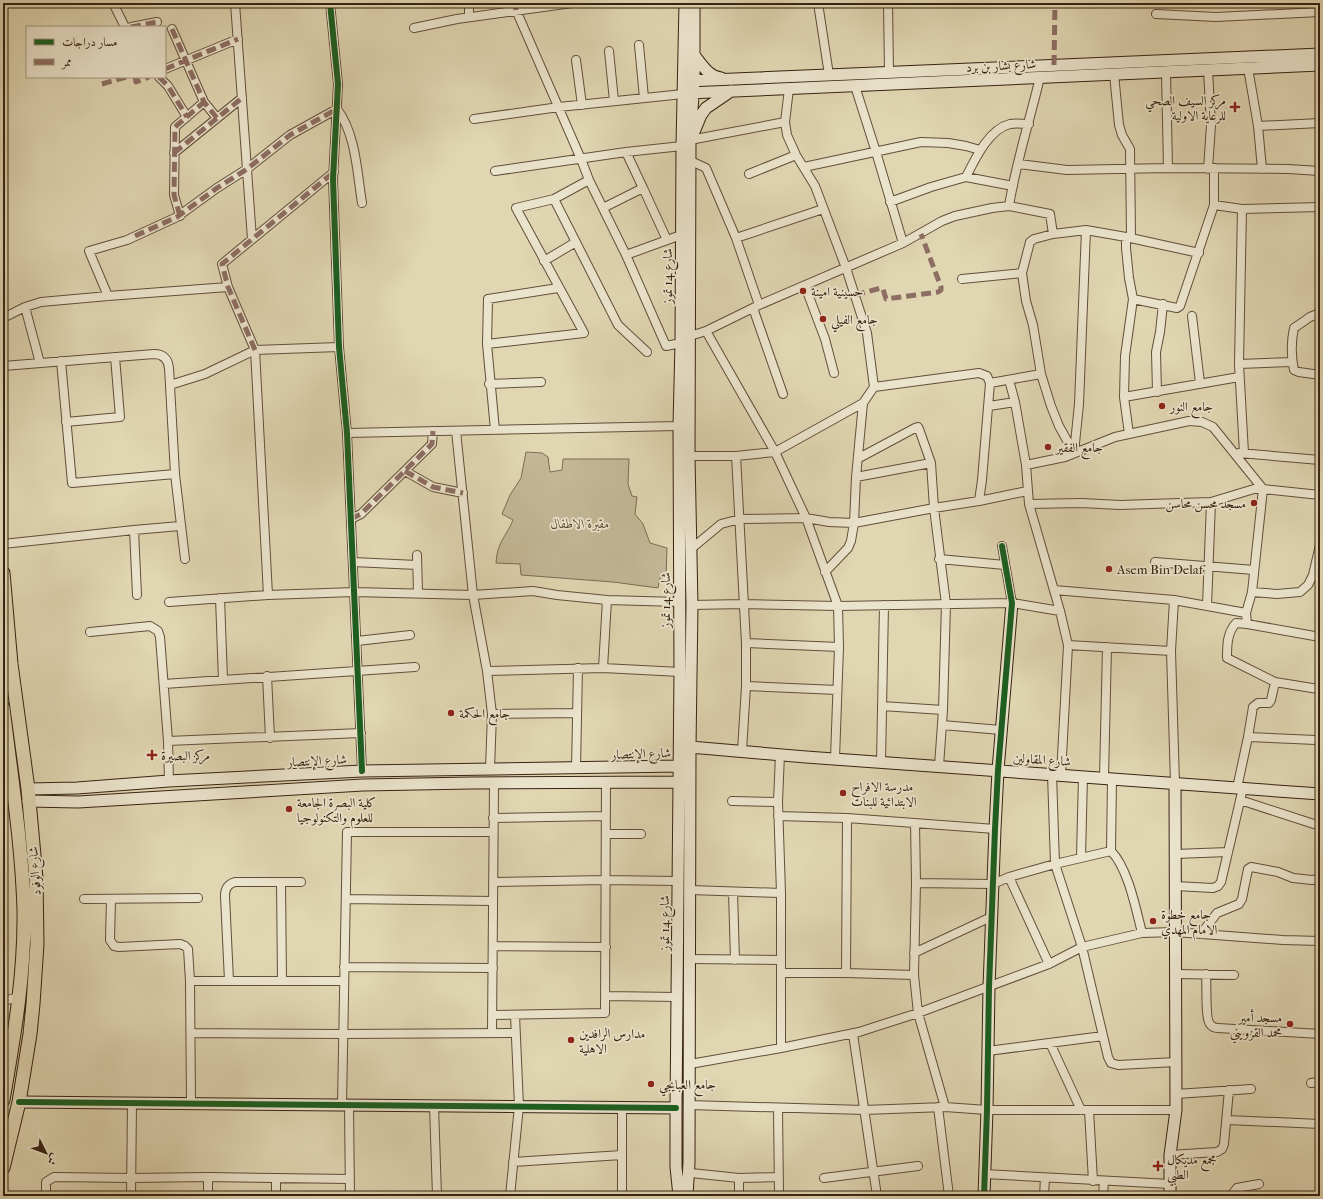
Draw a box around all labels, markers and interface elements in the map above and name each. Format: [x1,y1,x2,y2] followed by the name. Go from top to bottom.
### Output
[26,26,166,78] legend
[62,35,118,49] text: مسار دراجات
[60,55,72,70] text: ممر
[966,56,1037,79] street label: شارع بشار بن برد
[1145,93,1226,124] place label: مركز السيف الصحي للرعاية الاولية
[1229,101,1241,113] marker: مركز السيف الصحي للرعاية الاولية
[660,248,679,306] street label: شارع 14 تموز
[811,284,863,300] place label: حسينية امينة
[798,286,808,296] marker: حسينية امينة
[831,312,878,333] place label: جامع الفيلي
[818,314,828,324] marker: جامع الفيلي
[1168,399,1213,419] place label: جامع النور
[1157,401,1167,411] marker: جامع النور
[1054,440,1103,460] place label: جامع الفقير
[1043,442,1053,452] marker: جامع الفقير
[1165,496,1246,513] place label: مسجد محسن محاسن
[1249,498,1259,508] marker: مسجد محسن محاسن
[550,516,610,532] park label: مقبرة الاطفال
[1116,562,1206,577] place label: Asem Bin Delaf
[1104,564,1114,574] marker: Asem Bin Delaf
[658,572,677,630] street label: شارع 14 تموز
[459,706,510,726] place label: جامع الحكمة
[446,708,456,718] marker: جامع الحكمة
[609,745,671,766] street label: شارع الإنتصار
[161,748,210,765] place label: مركز البصيرة
[146,749,158,761] marker: مركز البصيرة
[1012,750,1071,773] street label: شارع المقاولين
[285,751,348,774] street label: شارع الإنتصار
[851,779,917,810] place label: مدرسة اﻻفراح اﻻبتدائية للبنات
[838,788,848,798] marker: مدرسة اﻻفراح اﻻبتدائية للبنات
[297,795,376,829] place label: كلية البصرة الجامعة للعلوم والتكنولوجيا
[284,804,294,814] marker: كلية البصرة الجامعة للعلوم والتكنولوجيا
[25,846,48,896] street label: شارع الوفود
[657,895,676,953] street label: شارع 14 تموز
[1161,907,1218,941] place label: جامع خطوة الامام المهدي
[1148,916,1158,926] marker: جامع خطوة الامام المهدي
[1230,1009,1282,1044] place label: مسجد أمير محمد القزويني
[1285,1019,1295,1029] marker: مسجد أمير محمد القزويني
[579,1026,645,1056] place label: مدارس الرافدين اﻻهلية
[566,1035,576,1045] marker: مدارس الرافدين اﻻهلية
[659,1077,716,1097] place label: جامع العبايجي
[646,1079,656,1089] marker: جامع العبايجي
[26,1133,66,1173] north arrow
[45,1151,62,1168] text: ش
[1167,1152,1217,1186] place label: مجمع مديكال الطبي
[1152,1160,1164,1172] marker: مجمع مديكال الطبي

